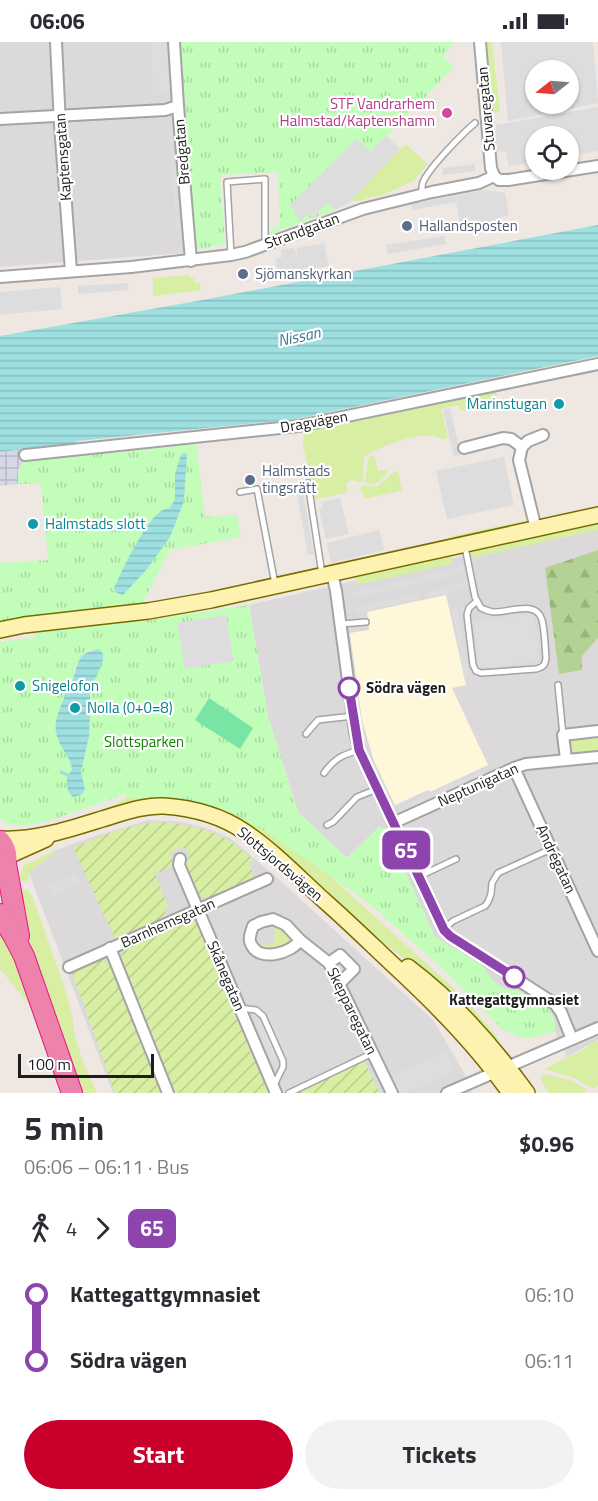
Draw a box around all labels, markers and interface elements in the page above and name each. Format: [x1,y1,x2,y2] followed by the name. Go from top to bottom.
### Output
[30,4,85,38] text: 06:06
[525,60,579,114] north arrow
[525,60,579,180] map controls
[470,66,501,152] street label: Stuvaregatan
[280,92,435,132] place label: STF Vandrarhem Halmstad/Kaptenshamn
[440,106,454,120] marker: STF Vandrarhem Halmstad/Kaptenshamn
[48,112,77,202] street label: Kaptensgatan
[167,118,196,186] street label: Bredgatan
[525,126,579,180] button: locate
[261,206,342,255] street label: Strandgatan
[419,214,518,237] place label: Hallandsposten
[400,219,414,233] marker: Hallandsposten
[255,262,352,285] place label: Sjömanskyrkan
[236,267,250,281] marker: Sjömanskyrkan
[275,320,324,352] water label: Nissan
[467,392,547,415] place label: Marinstugan
[552,397,566,411] marker: Marinstugan
[278,404,349,439] street label: Dragvägen
[262,459,330,499] place label: Halmstads tingsrätt
[243,473,257,487] marker: Halmstads tingsrätt
[45,512,146,535] place label: Halmstads slott
[26,517,40,531] marker: Halmstads slott
[32,674,99,697] place label: Snigelofon
[366,676,446,699] place label: Södra vägen
[338,677,360,699] marker: Södra vägen
[13,679,27,693] marker: Snigelofon
[87,696,173,719] place label: Nolla (0+0=8)
[68,701,82,715] marker: Nolla (0+0=8)
[104,730,184,753] park label: Slottsparken
[434,757,522,813] street label: Neptunigatan
[232,821,328,906] street label: Slottsjordsvägen
[530,821,582,897] street label: Andrégatan
[379,830,433,870] line badge: 65
[394,834,418,866] text: 65
[117,891,219,954] street label: Barnhemsgatan
[201,937,252,1015] street label: Skånegatan
[321,963,384,1058] street label: Skepparegatan
[503,966,525,988] marker: Kattegattgymnasiet
[449,988,579,1011] place label: Kattegattgymnasiet
[18,1051,154,1078] scale bar
[27,1052,71,1076] text: 100 m
[24,1103,104,1153] text: 5 min
[519,1127,574,1161] text: $0.96
[24,1151,189,1182] text: 06:06 – 06:11 · Bus
[24,1212,57,1245] icon: walk
[86,1212,119,1245] icon: forward
[140,1212,164,1244] text: 65
[66,1213,77,1244] text: 4
[70,1277,260,1311] text: Kattegattgymnasiet
[525,1279,574,1310] text: 06:10
[70,1343,187,1377] text: Södra vägen
[525,1345,574,1376] text: 06:11
[24,1420,293,1489] button: Start
[305,1420,574,1489] button: Tickets

